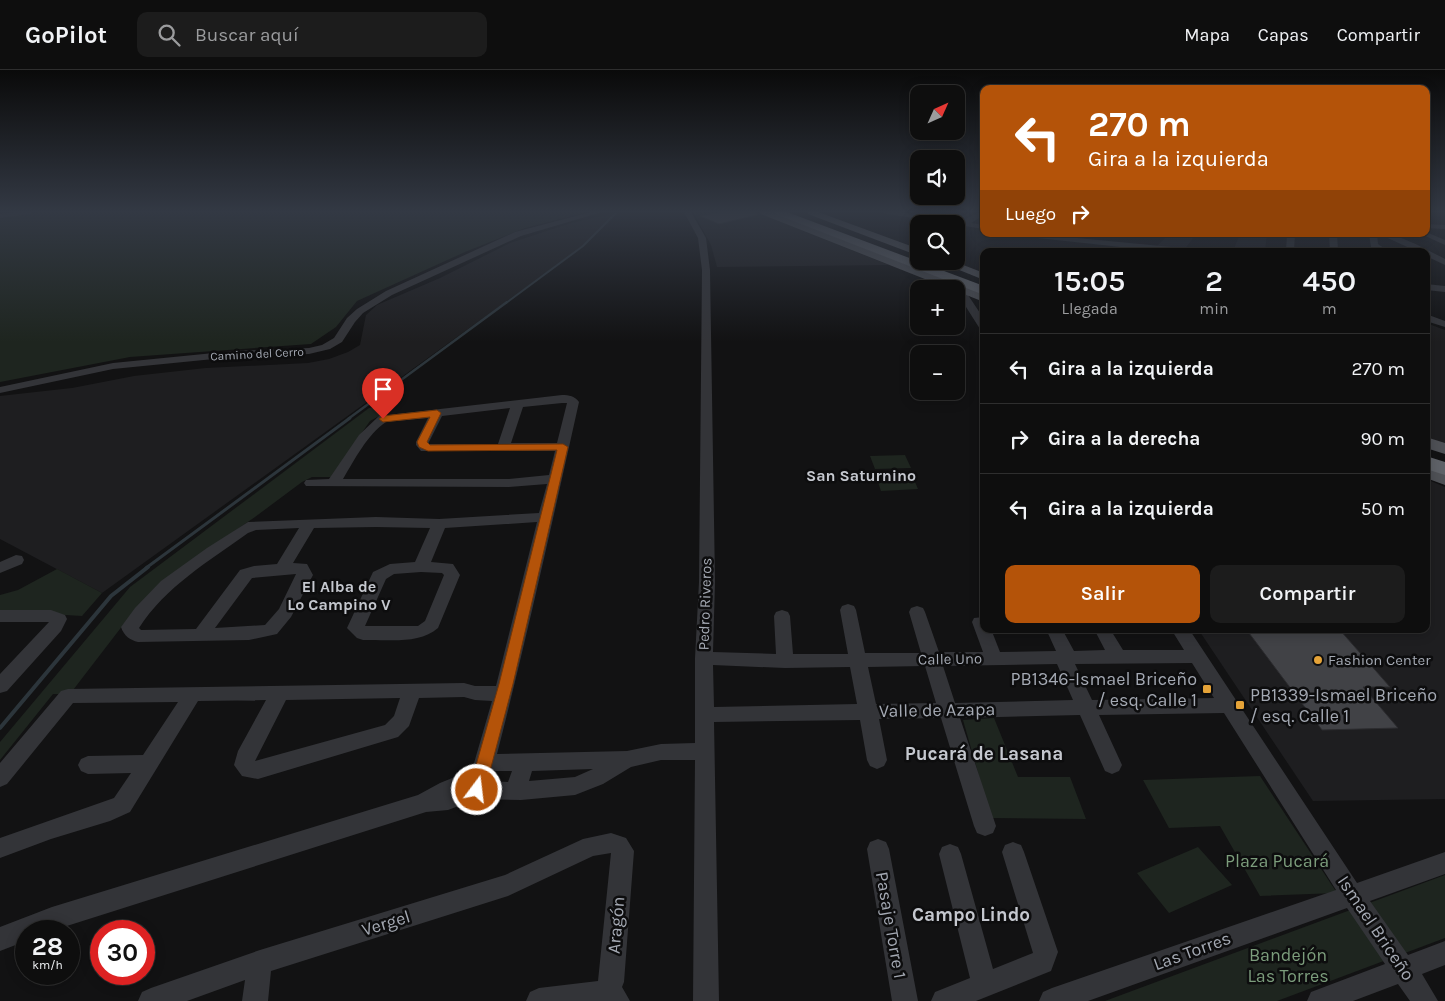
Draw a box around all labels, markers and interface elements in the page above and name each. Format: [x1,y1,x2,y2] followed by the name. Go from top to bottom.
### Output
[137,12,487,57] search box
[25,21,107,49] text: GoPilot
[155,21,183,49] icon: search
[195,24,299,46] text: Buscar aquí
[1184,24,1230,46] text: Mapa
[1258,24,1309,46] text: Capas
[1337,24,1420,46] text: Compartir
[910,85,965,140] north arrow
[910,85,965,400] map controls
[1088,104,1191,145] text: 270 m
[1005,105,1070,170] icon: left
[1088,146,1269,172] text: Gira a la izquierda
[910,150,965,205] button: sound
[1066,200,1094,228] icon: right
[1005,203,1056,225] text: Luego
[910,215,965,270] button: search
[1054,263,1125,299] text: 15:05
[1205,263,1223,299] text: 2
[1303,263,1356,299] text: 450
[910,280,965,335] button: +
[1061,299,1118,318] text: Llegada
[1199,299,1229,318] text: min
[1322,299,1337,318] text: m
[210,345,304,363] street label: Camino del Cerro
[910,345,965,400] button: −
[1005,355,1033,383] icon: left
[1048,358,1214,380] text: Gira a la izquierda
[1352,358,1405,380] text: 270 m
[362,368,404,419] pin
[369,375,397,403] icon: arrive
[1005,425,1033,453] icon: right
[1048,428,1200,450] text: Gira a la derecha
[1360,428,1405,450] text: 90 m
[806,466,916,485] district label: San Saturnino
[1005,495,1033,523] icon: left
[1048,498,1214,520] text: Gira a la izquierda
[1361,498,1405,520] text: 50 m
[694,557,716,651] street label: Pedro Riveros
[1005,565,1200,623] button: Salir
[1210,565,1405,623] button: Compartir
[287,577,391,614] district label: El Alba de Lo Campino V
[918,649,982,669] street label: Calle Uno
[1328,651,1431,669] place label: Fashion Center
[1312,654,1324,666] marker: Fashion Center
[1011,668,1197,711] place label: PB1346-Ismael Briceño / esq. Calle 1
[1201,683,1213,695] marker: PB1346-Ismael Briceño / esq. Calle 1
[1250,684,1437,727] place label: PB1339-Ismael Briceño / esq. Calle 1
[879,698,995,722] street label: Valle de Azapa
[1234,699,1246,711] marker: PB1339-Ismael Briceño / esq. Calle 1
[905,743,1063,765] district label: Pucará de Lasana
[450,763,502,815] position arrow
[1225,850,1329,872] park label: Plaza Pucará
[871,870,911,980] street label: Pasaje Torre 1
[1333,871,1419,985] street label: Ismael Briceño
[603,895,629,955] street label: Aragón
[912,904,1030,926] district label: Campo Lindo
[359,905,413,941] street label: Vergel
[90,920,155,985] speed limit sign: 30
[1150,927,1234,975] street label: Las Torres
[32,932,63,961] text: 28
[1247,944,1329,987] park label: Bandejón Las Torres
[32,958,63,972] text: km/h

